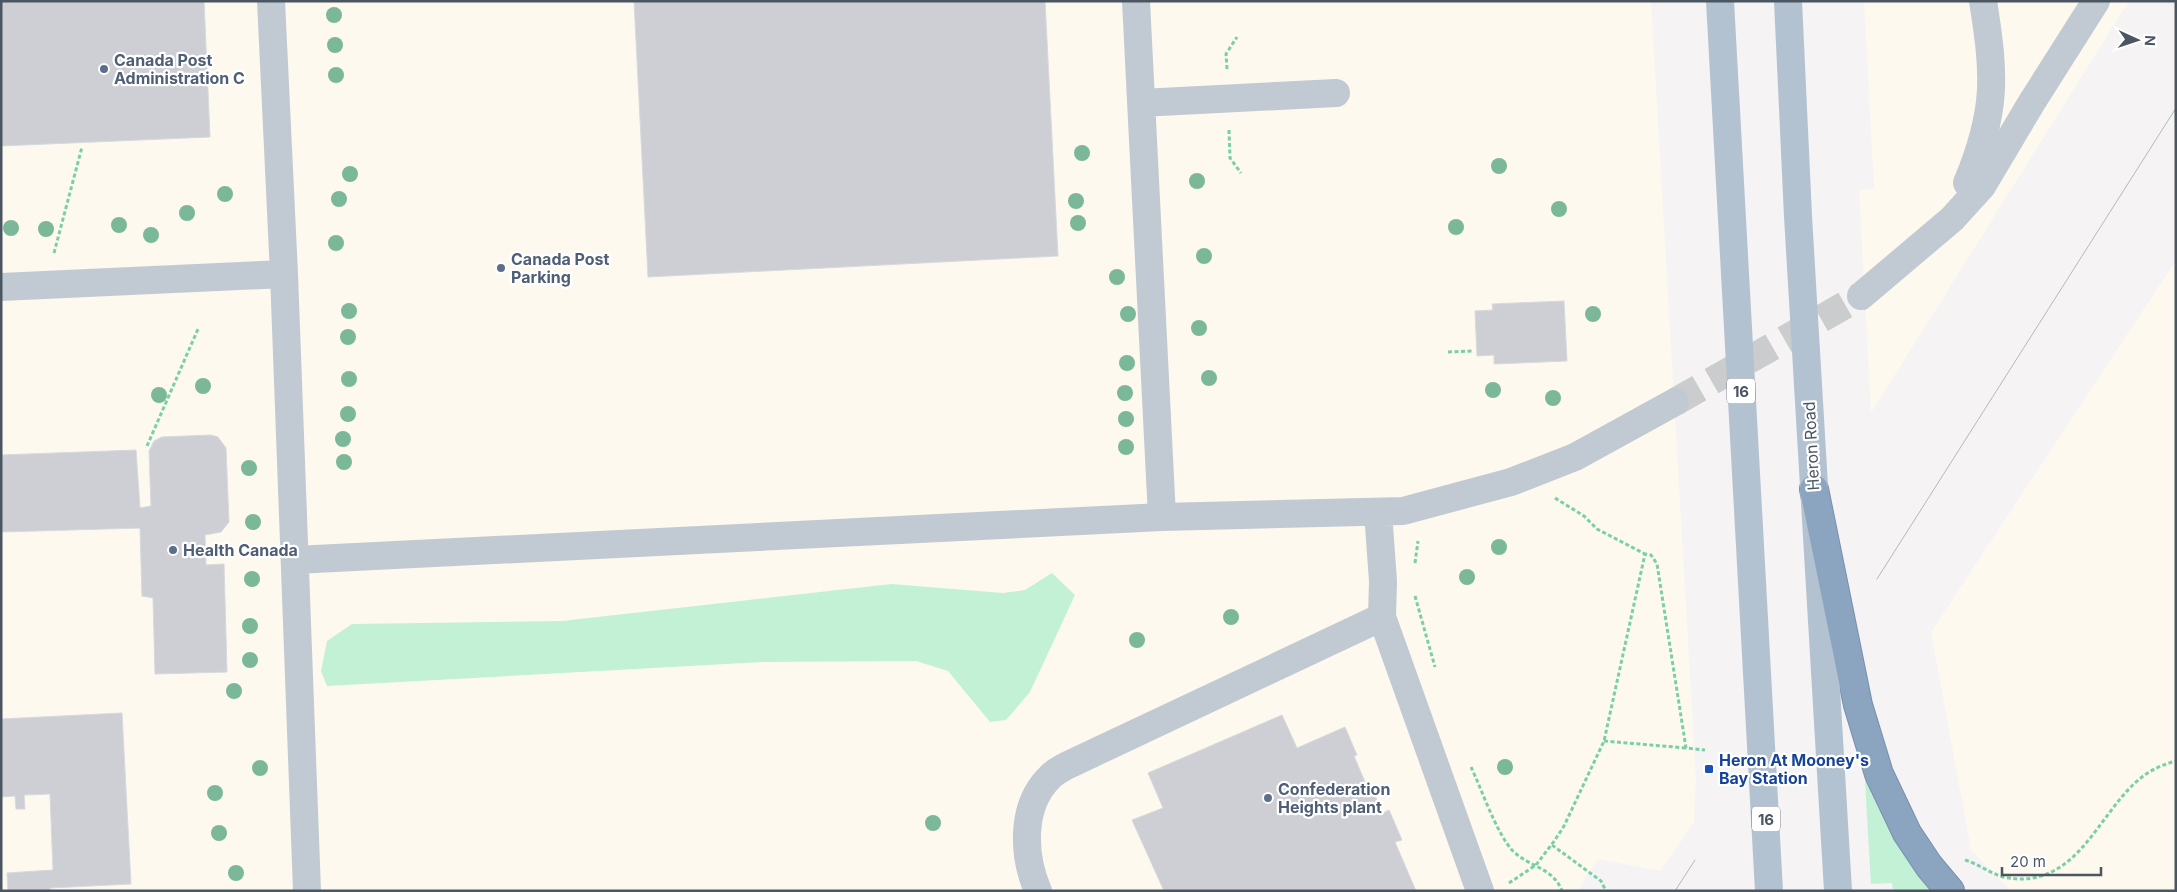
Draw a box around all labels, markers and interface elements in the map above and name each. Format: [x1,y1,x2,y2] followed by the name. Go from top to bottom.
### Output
[2112,15,2162,65] north arrow
[2142,35,2159,46] text: N
[114,50,245,88] place label: Canada Post Administration C
[98,63,110,75] marker: Canada Post Administration C
[511,249,610,287] place label: Canada Post Parking
[495,262,507,274] marker: Canada Post Parking
[1727,378,1755,404] road number: 16
[1799,401,1823,491] street label: Heron Road
[183,540,298,560] place label: Health Canada
[167,544,179,556] marker: Health Canada
[1719,750,1869,788] place label: Heron At Mooney's Bay Station
[1703,763,1715,775] marker: Heron At Mooney's Bay Station
[1278,779,1390,817] place label: Confederation Heights plant
[1262,792,1274,804] marker: Confederation Heights plant
[1752,806,1780,832] road number: 16
[2002,844,2101,876] scale bar
[2010,852,2046,871] text: 20 m

